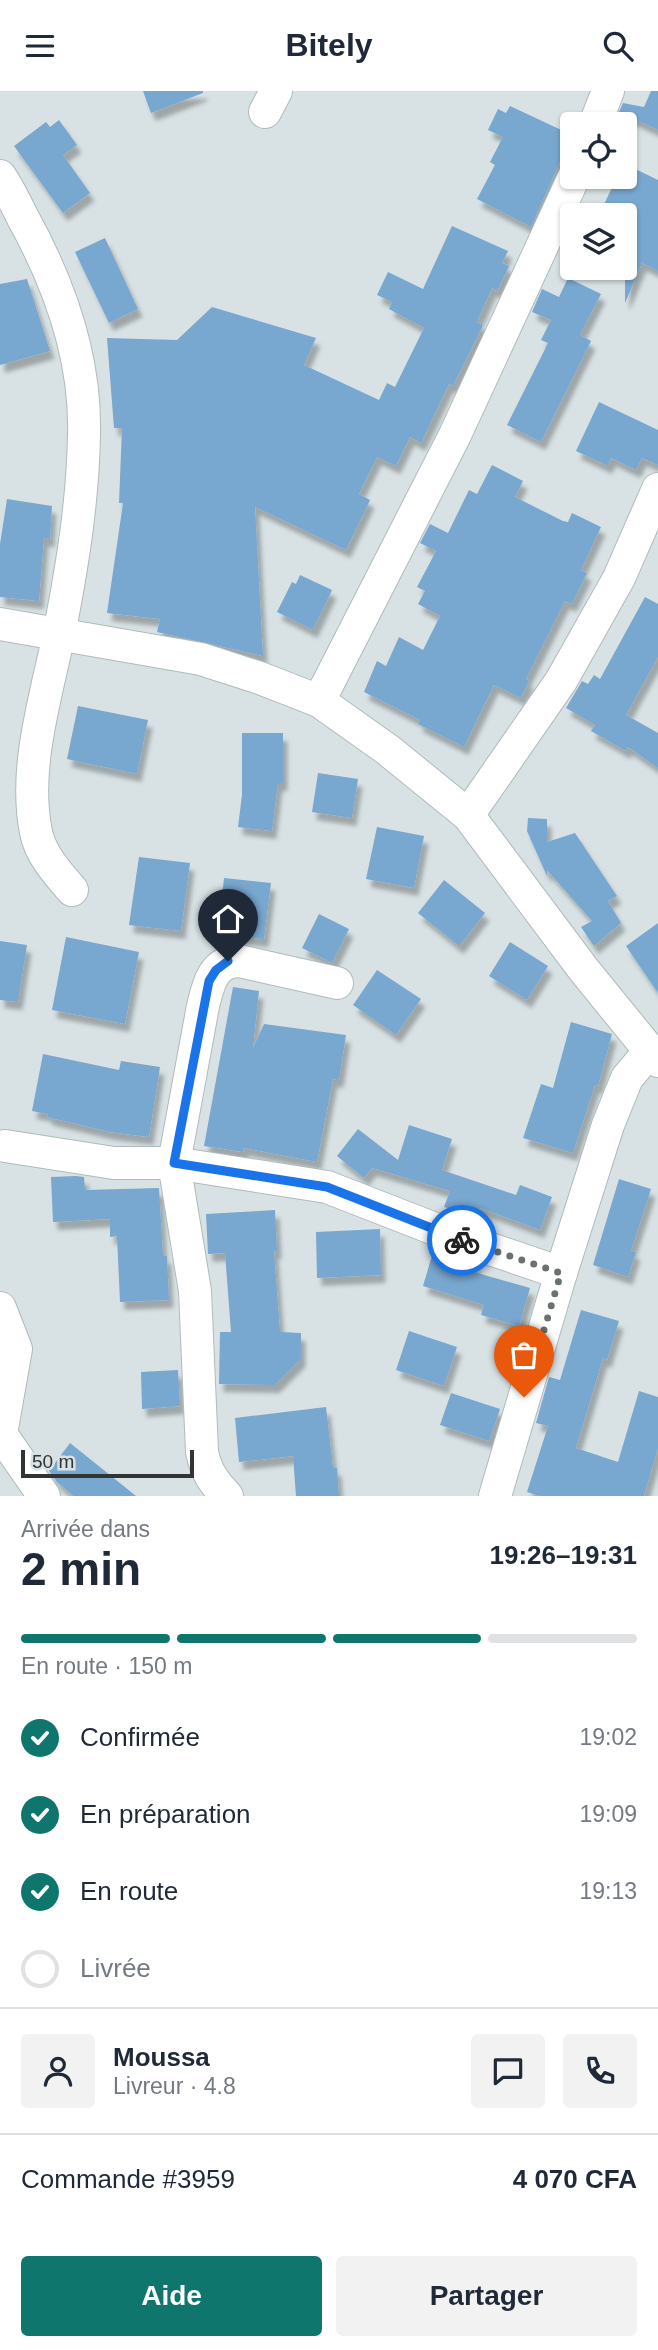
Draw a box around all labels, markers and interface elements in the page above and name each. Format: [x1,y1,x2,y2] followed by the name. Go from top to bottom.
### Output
[21,27,59,65] icon: menu
[285,27,373,63] text: Bitely
[599,27,637,65] icon: search
[560,112,637,280] map controls
[560,112,637,189] button: locate
[560,203,637,280] button: layers
[198,889,258,961] pin
[209,900,247,938] icon: home
[427,1205,497,1275] courier
[443,1221,481,1259] icon: bike
[494,1325,554,1397] pin
[505,1336,543,1374] icon: bag
[21,1447,194,1479] scale bar
[32,1451,74,1472] text: 50 m
[21,1516,150,1542] text: Arrivée dans
[490,1540,637,1570] text: 19:26–19:31
[21,1543,141,1595] text: 2 min
[21,1653,192,1679] text: En route · 150 m
[21,1719,59,1757] icon: check
[80,1722,200,1752] text: Confirmée
[579,1724,637,1750] text: 19:02
[21,1796,59,1834] icon: check
[80,1799,251,1829] text: En préparation
[579,1801,637,1827] text: 19:09
[21,1873,59,1911] icon: check
[80,1876,178,1906] text: En route
[579,1878,637,1904] text: 19:13
[80,1953,151,1983] text: Livrée
[21,2034,95,2108] button: person
[471,2034,545,2108] button: chat
[563,2034,637,2108] button: phone
[113,2042,210,2072] text: Moussa
[113,2073,236,2099] text: Livreur · 4.8
[21,2164,235,2194] text: Commande #3959
[513,2164,637,2194] text: 4 070 CFA
[21,2256,322,2336] button: Aide
[336,2256,637,2336] button: Partager

